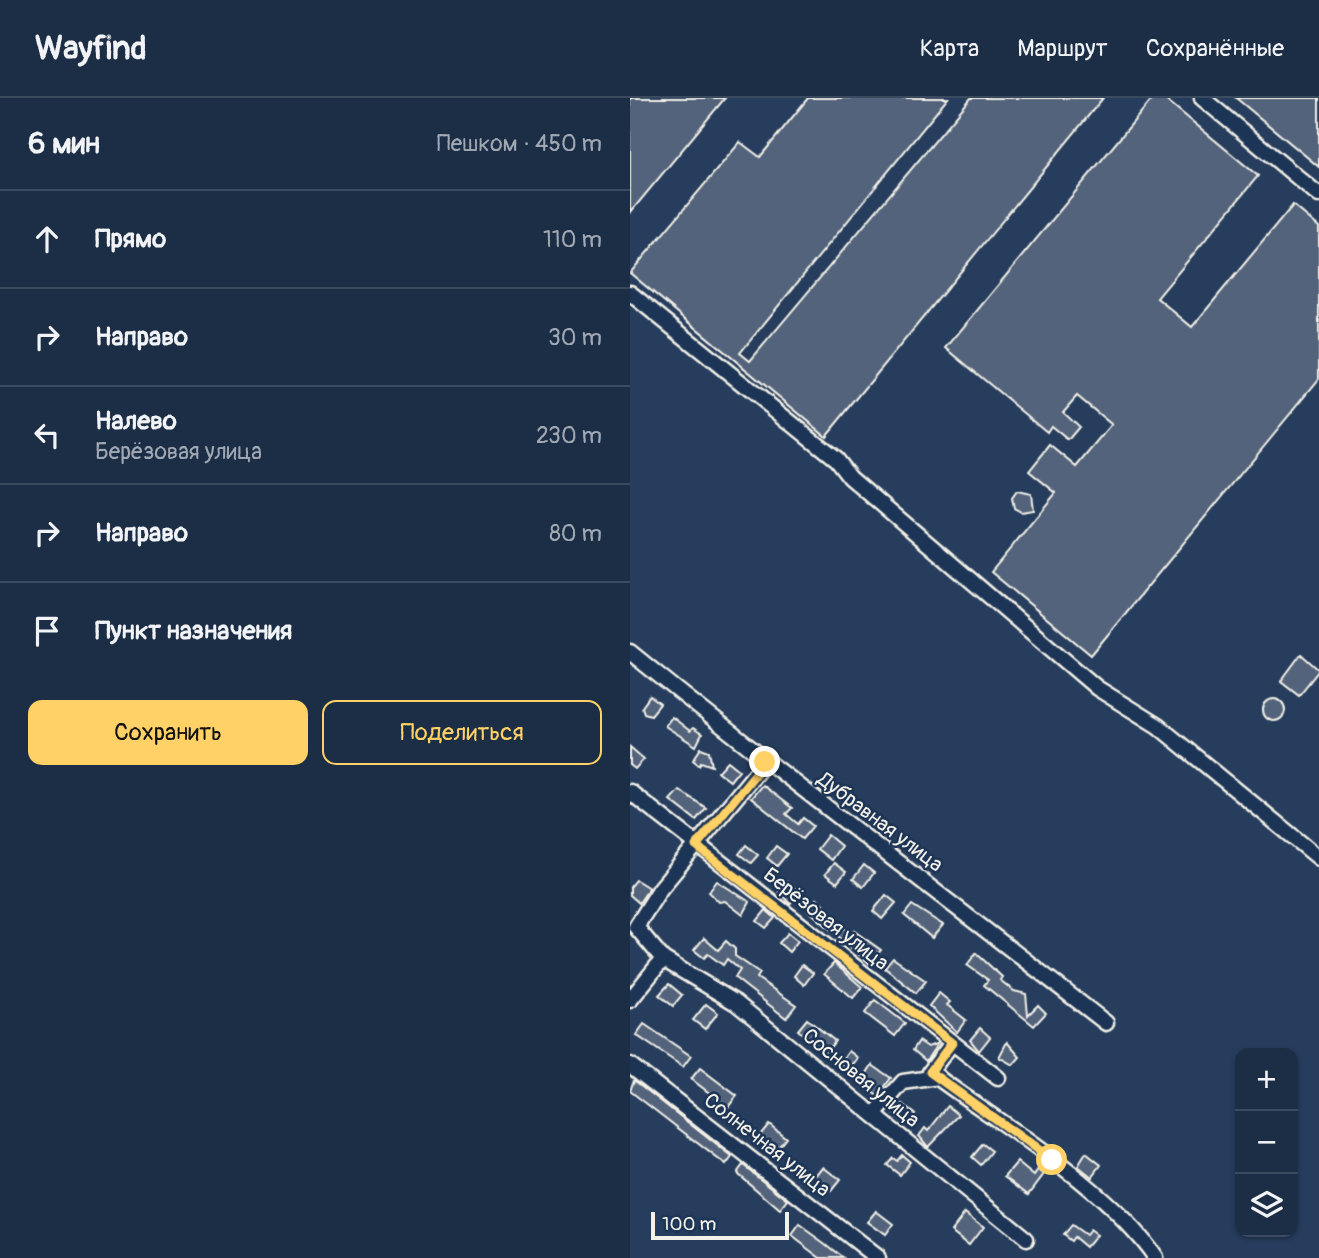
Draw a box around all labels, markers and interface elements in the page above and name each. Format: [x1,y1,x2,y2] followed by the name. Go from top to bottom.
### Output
[35,28,147,69] text: Wayfind
[920,34,979,63] text: Карта
[1017,34,1108,63] text: Маршрут
[1146,34,1284,63] text: Сохранённые
[28,125,100,162] text: 6 мин
[437,129,602,158] text: Пешком · 450 m
[28,220,66,258] icon: ahead
[95,223,166,255] text: Прямо
[543,225,602,254] text: 110 m
[28,318,66,356] icon: right
[95,321,188,353] text: Направо
[548,323,602,352] text: 30 m
[95,405,177,437] text: Налево
[28,416,66,454] icon: left
[536,421,602,450] text: 230 m
[95,437,262,466] text: Берёзовая улица
[28,514,66,552] icon: right
[95,517,188,549] text: Направо
[549,519,602,548] text: 80 m
[28,612,66,650] icon: arrive
[95,615,292,647] text: Пункт назначения
[28,700,308,765] button: Сохранить
[322,700,602,765] button: Поделиться
[749,746,780,777] route end
[811,765,948,878] street label: Дубравная улица
[758,861,894,977] street label: Берёзовая улица
[797,1022,925,1134] street label: Сосновая улица
[1235,1048,1298,1237] map controls
[1235,1048,1298,1111] button: +
[698,1087,836,1203] street label: Солнечная улица
[1235,1111,1298,1174] button: −
[1036,1144,1067,1175] route start
[1235,1174,1298,1237] button: layers
[651,1209,789,1241] scale bar
[662,1212,716,1236] text: 100 m

